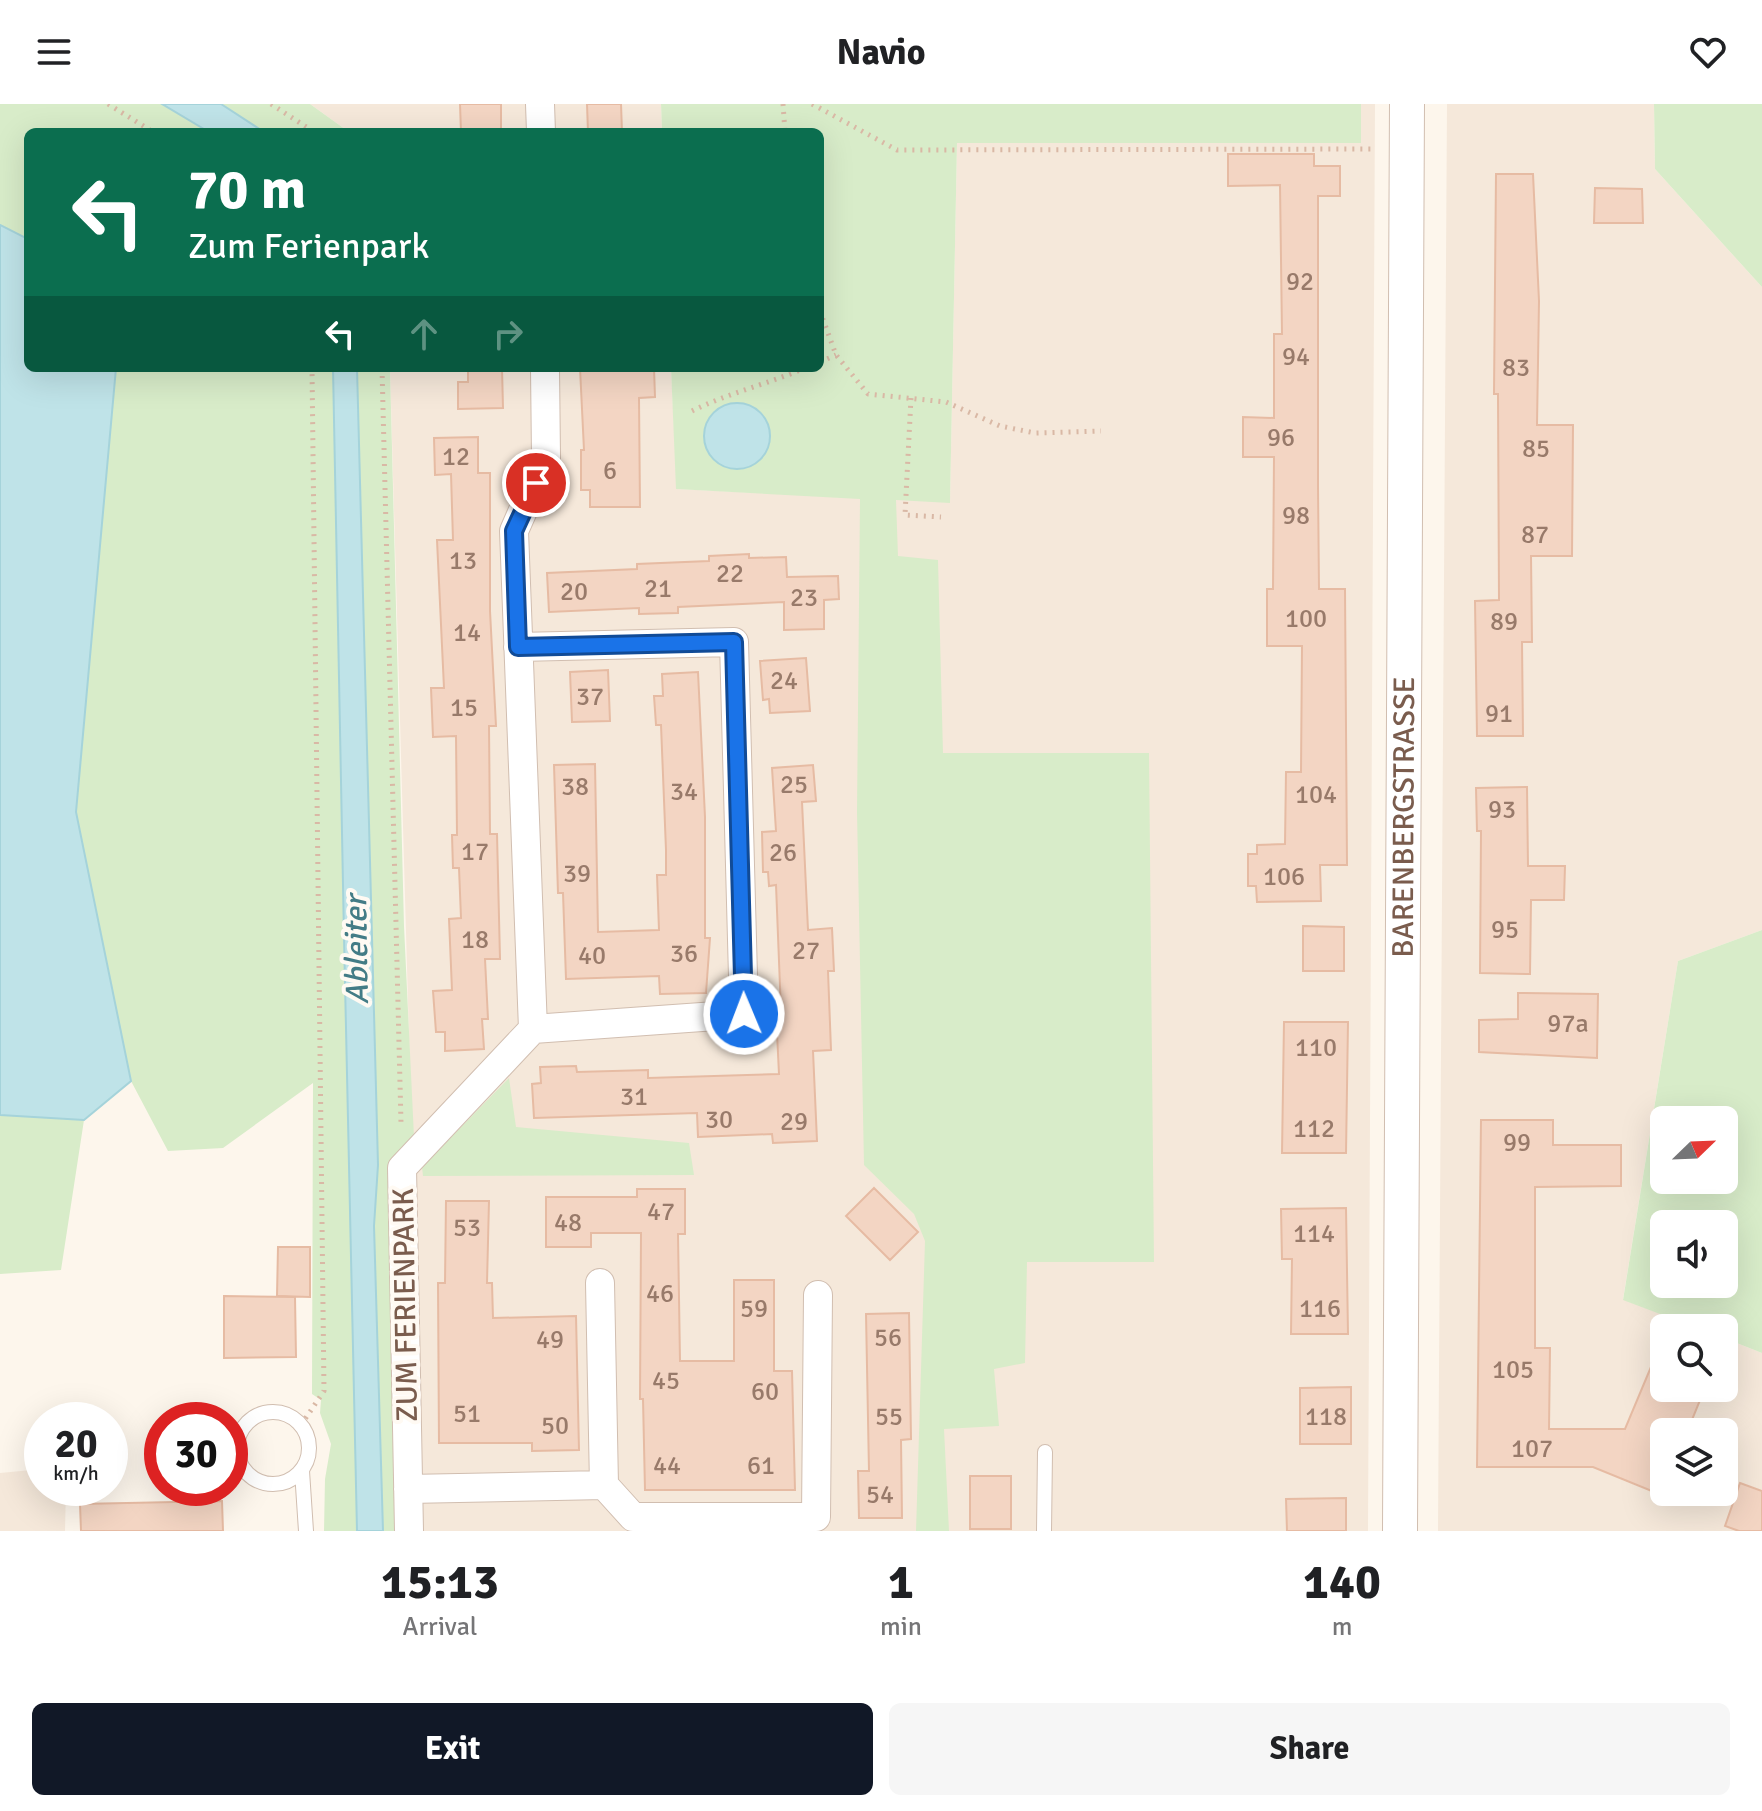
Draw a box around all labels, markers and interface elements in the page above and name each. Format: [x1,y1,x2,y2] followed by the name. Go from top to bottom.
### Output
[32,30,76,74] icon: menu
[837,30,925,75] text: Navio
[1686,30,1730,74] icon: heart
[188,155,306,224] text: 70 m
[56,160,160,264] icon: left
[188,224,429,269] text: Zum Ferienpark
[1286,266,1314,298] house number: 92
[318,312,362,356] icon: left
[402,312,446,356] icon: ahead
[486,312,530,356] icon: right
[1282,341,1310,373] house number: 94
[1502,352,1530,384] house number: 83
[1267,422,1295,454] house number: 96
[1522,433,1550,465] house number: 85
[442,441,470,473] house number: 12
[502,449,570,517] pin
[603,455,617,487] house number: 6
[514,461,558,505] icon: arrive
[1282,500,1310,532] house number: 98
[1521,519,1549,551] house number: 87
[449,545,477,577] house number: 13
[716,558,744,590] house number: 22
[644,573,672,605] house number: 21
[560,576,588,608] house number: 20
[790,582,818,614] house number: 23
[1285,603,1327,635] house number: 100
[1490,606,1518,638] house number: 89
[453,617,481,649] house number: 14
[770,665,798,697] house number: 24
[1385,676,1423,958] street label: BARENBERGSTRASSE
[576,681,604,713] house number: 37
[450,692,478,724] house number: 15
[1485,698,1513,730] house number: 91
[780,769,808,801] house number: 25
[561,771,589,803] house number: 38
[670,776,698,808] house number: 34
[1295,779,1337,811] house number: 104
[1488,794,1516,826] house number: 93
[461,836,489,868] house number: 17
[769,837,797,869] house number: 26
[563,858,591,890] house number: 39
[1263,861,1305,893] house number: 106
[336,891,377,1005] water label: Ableiter
[1491,914,1519,946] house number: 95
[461,924,489,956] house number: 18
[792,935,820,967] house number: 27
[670,938,698,970] house number: 36
[578,940,606,972] house number: 40
[702,972,786,1056] position arrow
[1547,1008,1589,1040] house number: 97a
[1295,1032,1337,1064] house number: 110
[620,1081,648,1113] house number: 31
[705,1104,733,1136] house number: 30
[780,1106,808,1138] house number: 29
[1650,1106,1738,1194] north arrow
[1650,1106,1738,1506] map controls
[1293,1113,1335,1145] house number: 112
[1503,1127,1531,1159] house number: 99
[385,1188,426,1422] street label: ZUM FERIENPARK
[647,1196,675,1228] house number: 47
[554,1207,582,1239] house number: 48
[1650,1210,1738,1298] button: sound
[453,1212,481,1244] house number: 53
[1293,1218,1335,1250] house number: 114
[646,1278,674,1310] house number: 46
[740,1293,768,1325] house number: 59
[1299,1293,1341,1325] house number: 116
[1650,1314,1738,1402] button: search
[874,1322,902,1354] house number: 56
[536,1324,564,1356] house number: 49
[1492,1354,1534,1386] house number: 105
[652,1365,680,1397] house number: 45
[751,1376,779,1408] house number: 60
[453,1398,481,1430] house number: 51
[875,1401,903,1433] house number: 55
[1305,1401,1347,1433] house number: 118
[144,1402,248,1506] speed limit sign: 30
[541,1410,569,1442] house number: 50
[1650,1418,1738,1506] button: layers
[54,1419,98,1469] text: 20
[1511,1433,1553,1465] house number: 107
[653,1450,681,1482] house number: 44
[747,1450,775,1482] house number: 61
[53,1461,99,1486] text: km/h
[866,1479,894,1511] house number: 54
[381,1553,499,1612] text: 15:13
[888,1553,914,1612] text: 1
[1303,1553,1381,1612] text: 140
[403,1611,477,1643] text: Arrival
[880,1611,922,1643] text: min
[1332,1611,1352,1643] text: m
[32,1703,873,1795] button: Exit
[889,1703,1730,1795] button: Share

